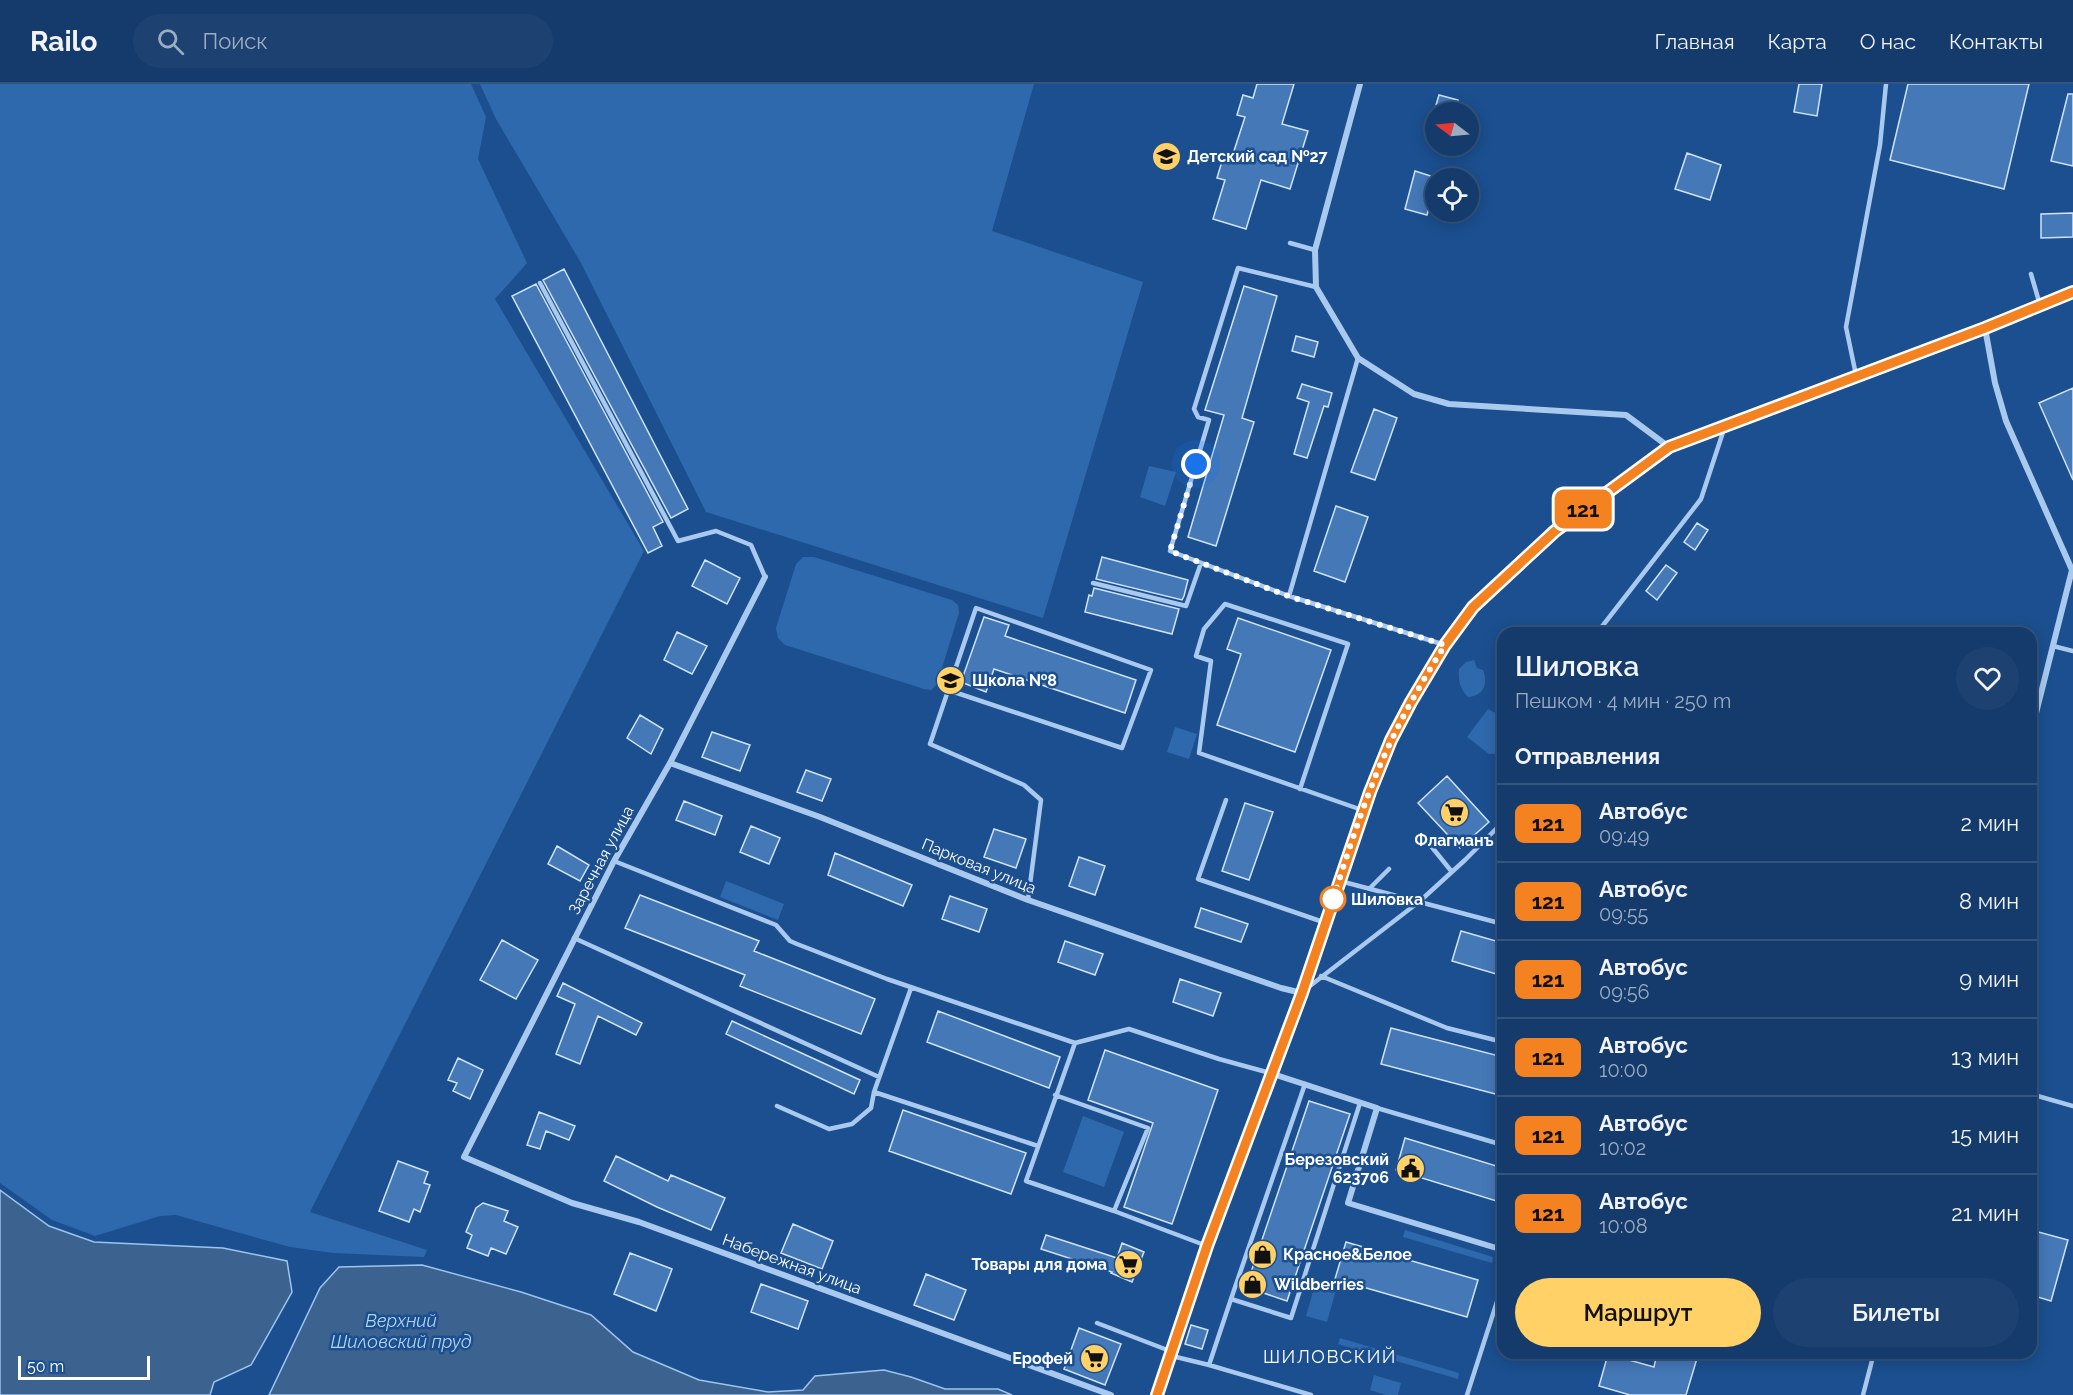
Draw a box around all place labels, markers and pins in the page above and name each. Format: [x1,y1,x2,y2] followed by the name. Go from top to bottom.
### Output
[1150,140,1182,172] school or university icon: Детский сад №27
[1187,147,1327,166] place label: Детский сад №27
[935,664,967,696] school or university icon: Школа №8
[972,671,1057,690] place label: Школа №8
[1438,796,1470,828] supermarket icon: Флагманъ
[1414,831,1494,850] place label: Флагманъ
[1320,886,1346,912] marker: Шиловка
[1351,890,1423,909] place label: Шиловка
[1285,1150,1389,1187] place label: Березовский 623706
[1394,1152,1426,1184] public building icon: Березовский 623706
[1246,1238,1278,1270] shop icon: Красное&Белое
[1283,1245,1412,1264] place label: Красное&Белое
[1112,1248,1144,1280] supermarket icon: Товары для дома
[971,1255,1107,1274] place label: Товары для дома
[1237,1268,1269,1300] shop icon: Wildberries
[1274,1275,1364,1294] place label: Wildberries
[1078,1342,1110,1374] supermarket icon: Ерофей
[1012,1349,1073,1368] place label: Ерофей

